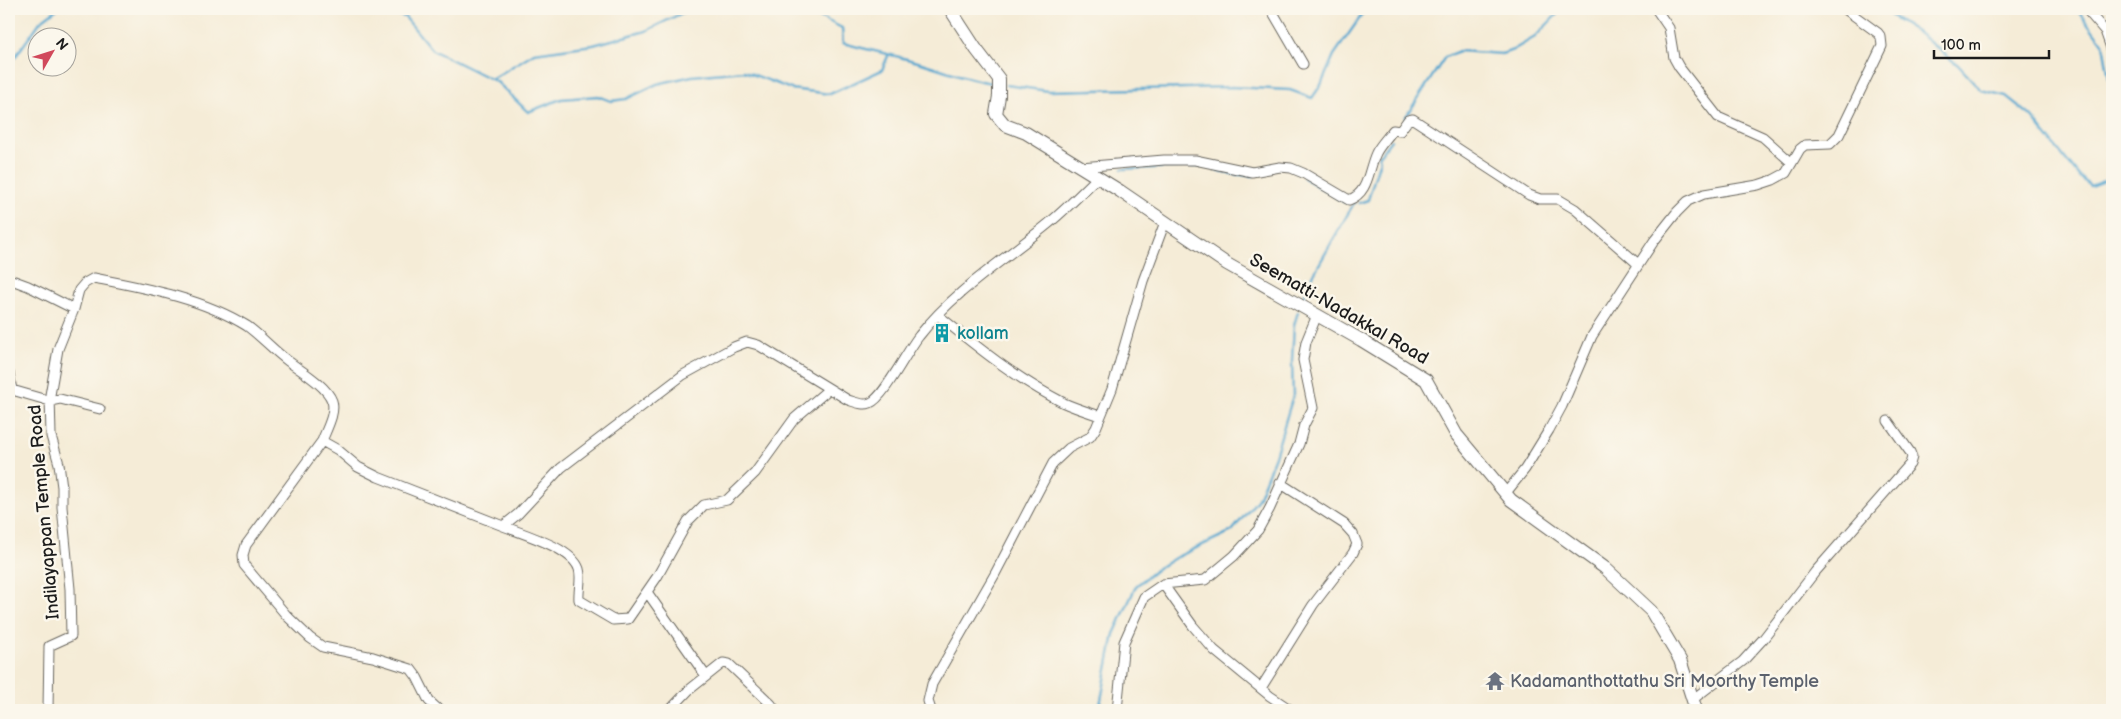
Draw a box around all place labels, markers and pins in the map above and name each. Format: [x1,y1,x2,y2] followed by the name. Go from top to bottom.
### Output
[931,322,953,344] building icon: kollam
[957,323,1009,344] place label: kollam
[1484,670,1506,692] temple icon: Kadamanthottathu Sri Moorthy Temple
[1510,671,1819,692] place label: Kadamanthottathu Sri Moorthy Temple

